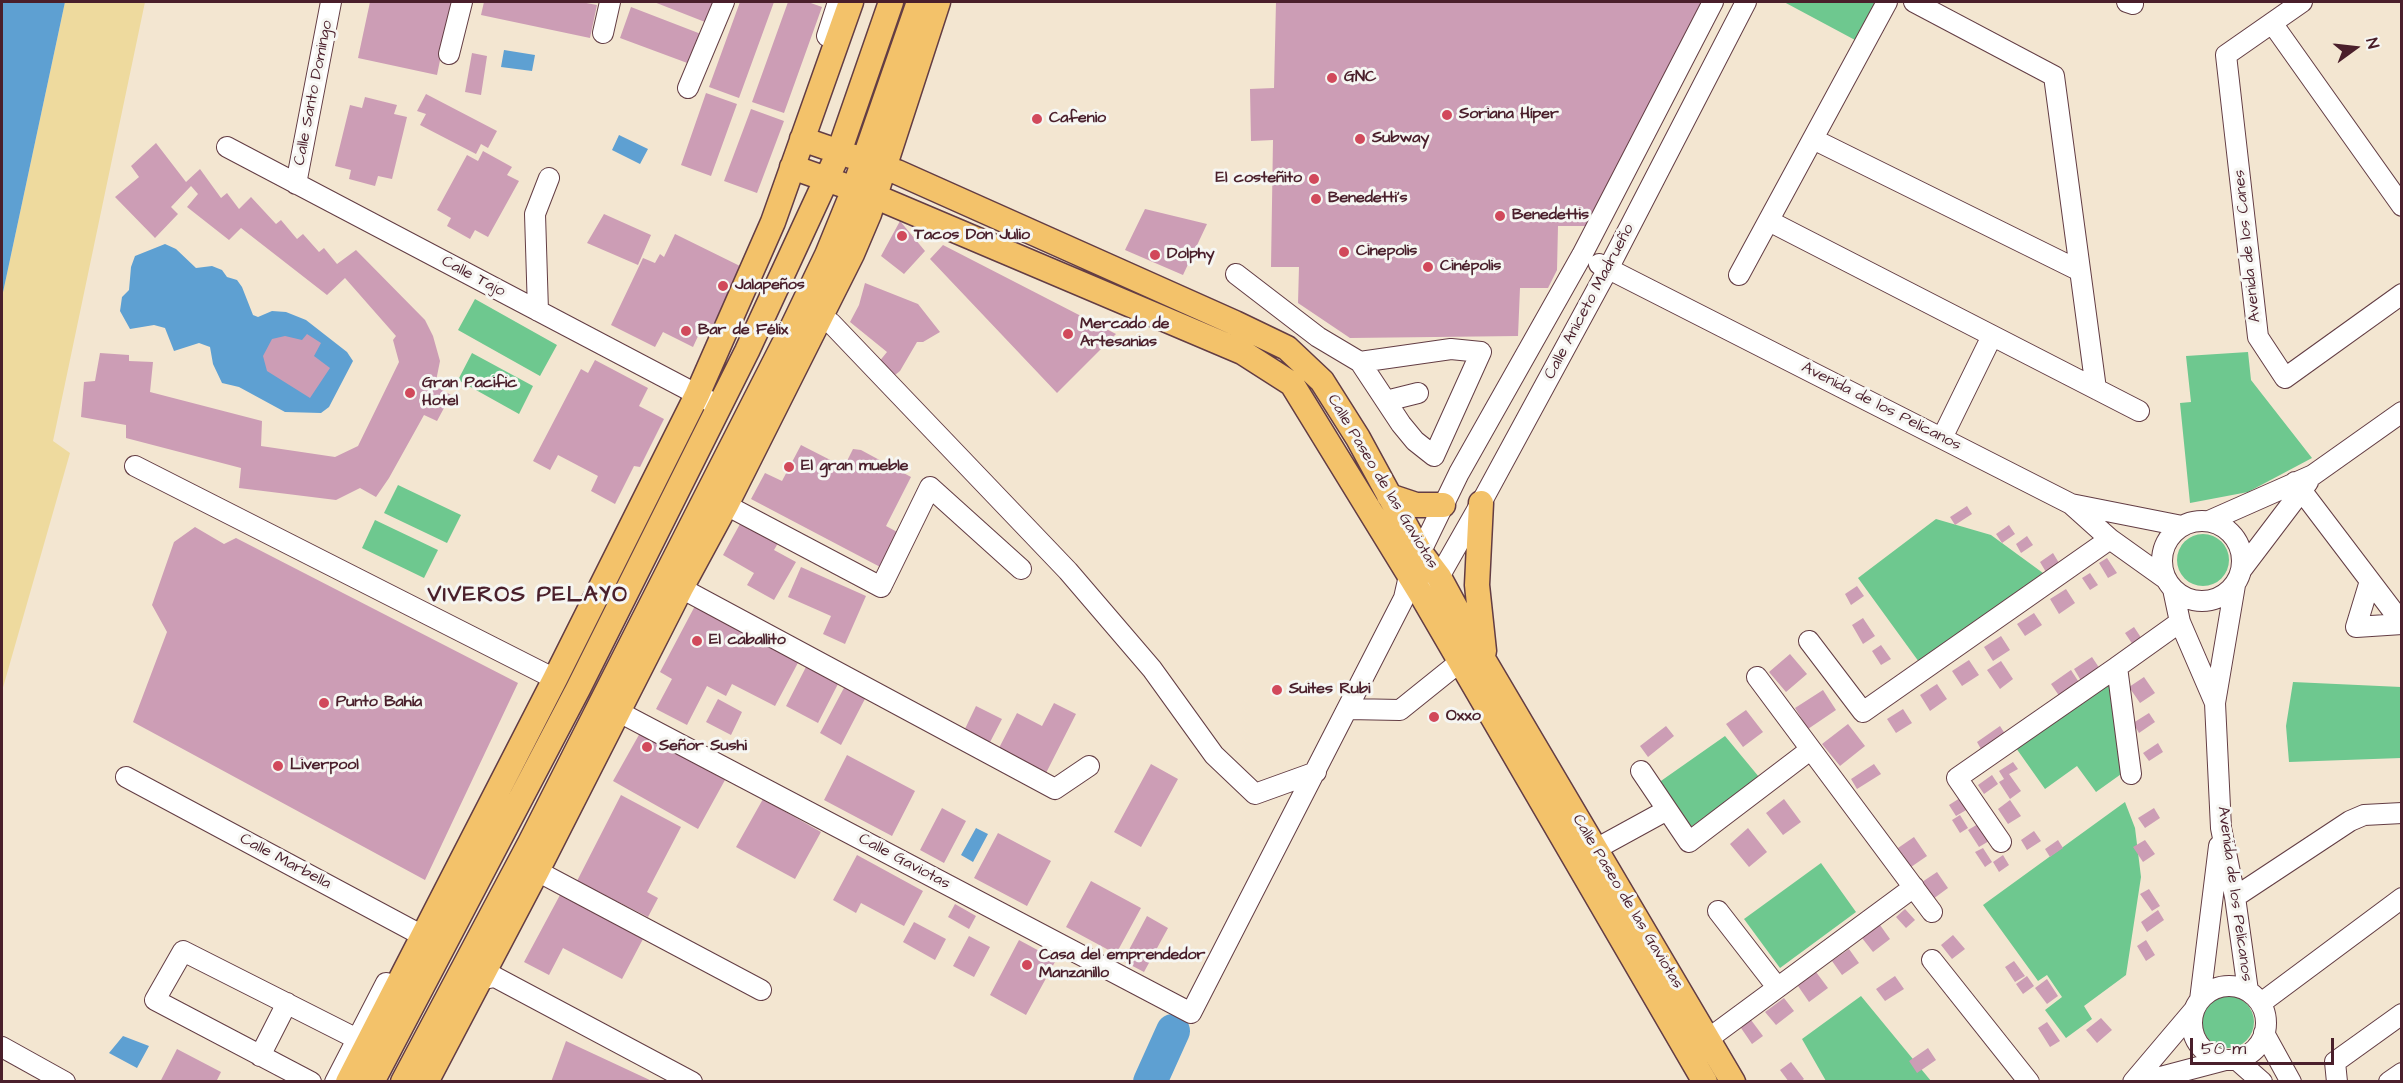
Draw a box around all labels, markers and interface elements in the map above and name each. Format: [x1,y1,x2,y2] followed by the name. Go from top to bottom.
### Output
[2325,18,2385,78] north arrow
[291,19,337,167] street label: Calle Santo Domingo
[2360,36,2384,51] text: N
[1344,68,1376,88] place label: GNC
[1325,71,1339,85] marker: GNC
[1459,105,1559,125] place label: Soriana Híper
[1440,108,1454,122] marker: Soriana Híper
[1049,109,1106,129] place label: Cafenio
[1030,112,1044,126] marker: Cafenio
[1372,129,1429,149] place label: Subway
[1353,132,1367,146] marker: Subway
[1215,169,1302,189] place label: El costeñito
[2230,169,2266,323] street label: Avenida de los Canes
[1307,172,1321,186] marker: El costeñito
[1328,189,1408,209] place label: Benedetti's
[1309,192,1323,206] marker: Benedetti's
[1512,206,1589,226] place label: Benedettis
[1493,209,1507,223] marker: Benedettis
[1541,221,1639,383] street label: Calle Aniceto Madrueño
[914,226,1030,246] place label: Tacos Don Julio
[895,229,909,243] marker: Tacos Don Julio
[1356,242,1417,262] place label: Cinepolis
[1167,245,1214,265] place label: Dolphy
[1337,245,1351,259] marker: Cinepolis
[1148,248,1162,262] marker: Dolphy
[438,252,508,302] street label: Calle Tajo
[1440,257,1501,277] place label: Cinépolis
[1421,260,1435,274] marker: Cinépolis
[735,276,805,296] place label: Jalapeños
[716,279,730,293] marker: Jalapeños
[1080,315,1169,353] place label: Mercado de Artesanias
[698,321,788,341] place label: Bar de Félix
[679,324,693,338] marker: Bar de Félix
[1061,327,1075,341] marker: Mercado de Artesanias
[1798,358,1964,456] street label: Avenida de los Pelícanos
[422,374,517,412] place label: Gran Pacific Hotel
[403,386,417,400] marker: Gran Pacific Hotel
[1322,391,1442,573] street label: Calle Paseo de las Gaviotas
[801,457,908,477] place label: El gran mueble
[782,460,796,474] marker: El gran mueble
[427,583,629,609] district label: VIVEROS PELAYO
[709,631,786,651] place label: El caballito
[690,634,704,648] marker: El caballito
[1289,680,1370,700] place label: Suites Rubi
[1270,683,1284,697] marker: Suites Rubi
[336,693,422,713] place label: Punto Bahía
[317,696,331,710] marker: Punto Bahía
[1446,707,1481,727] place label: Oxxo
[1427,710,1441,724] marker: Oxxo
[659,737,747,757] place label: Señor Sushi
[640,740,654,754] marker: Señor Sushi
[290,756,359,776] place label: Liverpool
[271,759,285,773] marker: Liverpool
[2212,805,2256,983] street label: Avenida de los Pelícanos
[1567,811,1687,993] street label: Calle Paseo de las Gaviotas
[236,830,334,894] street label: Calle Marbella
[855,830,953,894] street label: Calle Gaviotas
[1039,946,1205,984] place label: Casa del emprendedor Manzanillo
[1020,958,1034,972] marker: Casa del emprendedor Manzanillo
[2193,1026,2337,1064] scale bar
[2201,1036,2246,1061] text: 50 m

